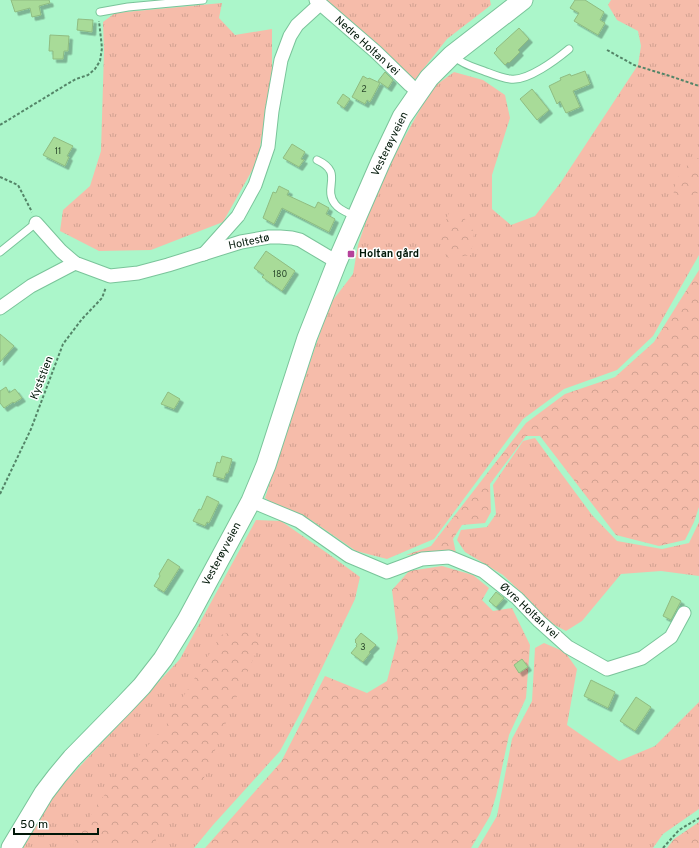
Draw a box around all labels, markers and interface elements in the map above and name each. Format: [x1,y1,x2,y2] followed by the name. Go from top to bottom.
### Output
[332,13,402,79] street label: Nedre Holtan vei
[361,84,367,95] house number: 2
[368,110,412,178] street label: Vesterøyveien
[55,146,61,157] house number: 11
[227,231,271,253] street label: Holtestø
[359,247,419,261] place label: Holtan gård
[346,249,356,259] marker: Holtan gård
[273,269,287,280] house number: 180
[27,354,57,402] street label: Kyststien
[199,520,245,588] street label: Vesterøyveien
[496,580,562,642] street label: Øvre Holtan vei
[360,642,366,653] house number: 3
[14,810,98,836] scale bar
[20,817,48,833] text: 50 m

